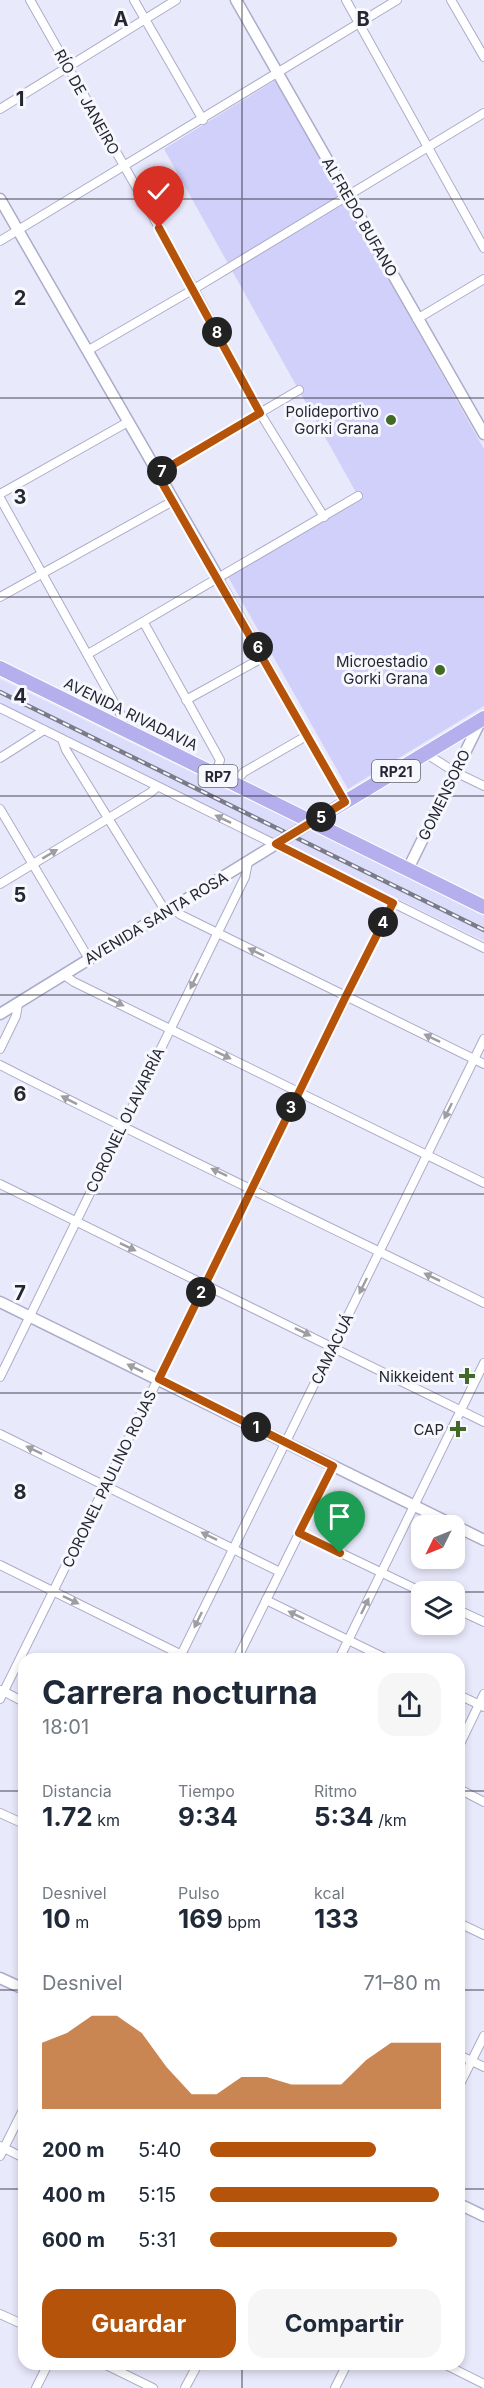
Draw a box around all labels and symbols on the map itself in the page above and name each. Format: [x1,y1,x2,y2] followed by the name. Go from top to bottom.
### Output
[114,7,129,31] text: A
[356,7,370,31] text: B
[50,46,124,158] street label: RÍO DE JANEIRO
[16,87,24,111] text: 1
[318,154,402,280] street label: ALFREDO BUFANO
[133,166,184,228] pin
[14,286,26,310] text: 2
[202,317,232,347] pin: 8
[286,402,379,438] place label: Polideportivo Gorki Grana
[384,413,398,427] marker: Polideportivo Gorki Grana
[147,456,177,486] pin: 7
[14,485,26,509] text: 3
[243,632,273,662] pin: 6
[336,652,428,688] place label: Microestadio Gorki Grana
[433,663,447,677] marker: Microestadio Gorki Grana
[61,673,201,755] street label: AVENIDA RIVADAVIA
[13,684,27,708] text: 4
[414,746,474,844] street label: GOMENSORO
[372,760,420,782] road number: RP21
[198,765,238,787] road number: RP7
[306,802,336,832] pin: 5
[214,814,231,823] one-way arrow
[42,848,58,859] one-way arrow
[81,868,231,968] street label: AVENIDA SANTA ROSA
[14,883,26,907] text: 5
[368,907,398,937] pin: 4
[248,947,265,957] one-way arrow
[189,972,199,990] one-way arrow
[107,997,125,1007] one-way arrow
[423,1033,440,1042] one-way arrow
[82,1044,168,1196] street label: CORONEL OLAVARRÍA
[214,1050,231,1059] one-way arrow
[14,1082,27,1106] text: 6
[276,1092,306,1122] pin: 3
[61,1095,78,1105] one-way arrow
[443,1103,453,1120] one-way arrow
[210,1168,227,1177] one-way arrow
[119,1242,136,1251] one-way arrow
[423,1272,440,1281] one-way arrow
[186,1277,216,1307] pin: 2
[358,1278,367,1295] one-way arrow
[14,1281,26,1305] text: 7
[307,1310,357,1388] street label: CAMACUÁ
[294,1327,312,1337] one-way arrow
[126,1363,144,1373] one-way arrow
[379,1367,454,1386] place label: Nikkeident
[458,1367,476,1385] marker: Nikkeident
[58,1387,160,1571] street label: CORONEL PAULINO ROJAS
[241,1412,271,1442] pin: 1
[413,1420,444,1439] place label: CAP
[449,1420,467,1438] marker: CAP
[25,1446,42,1455] one-way arrow
[13,1480,27,1504] text: 8
[314,1491,365,1553] pin
[411,1515,465,1569] north arrow
[200,1532,217,1541] one-way arrow
[63,1595,80,1605] one-way arrow
[360,1598,369,1615] one-way arrow
[288,1610,305,1620] one-way arrow
[194,1611,203,1628] one-way arrow

